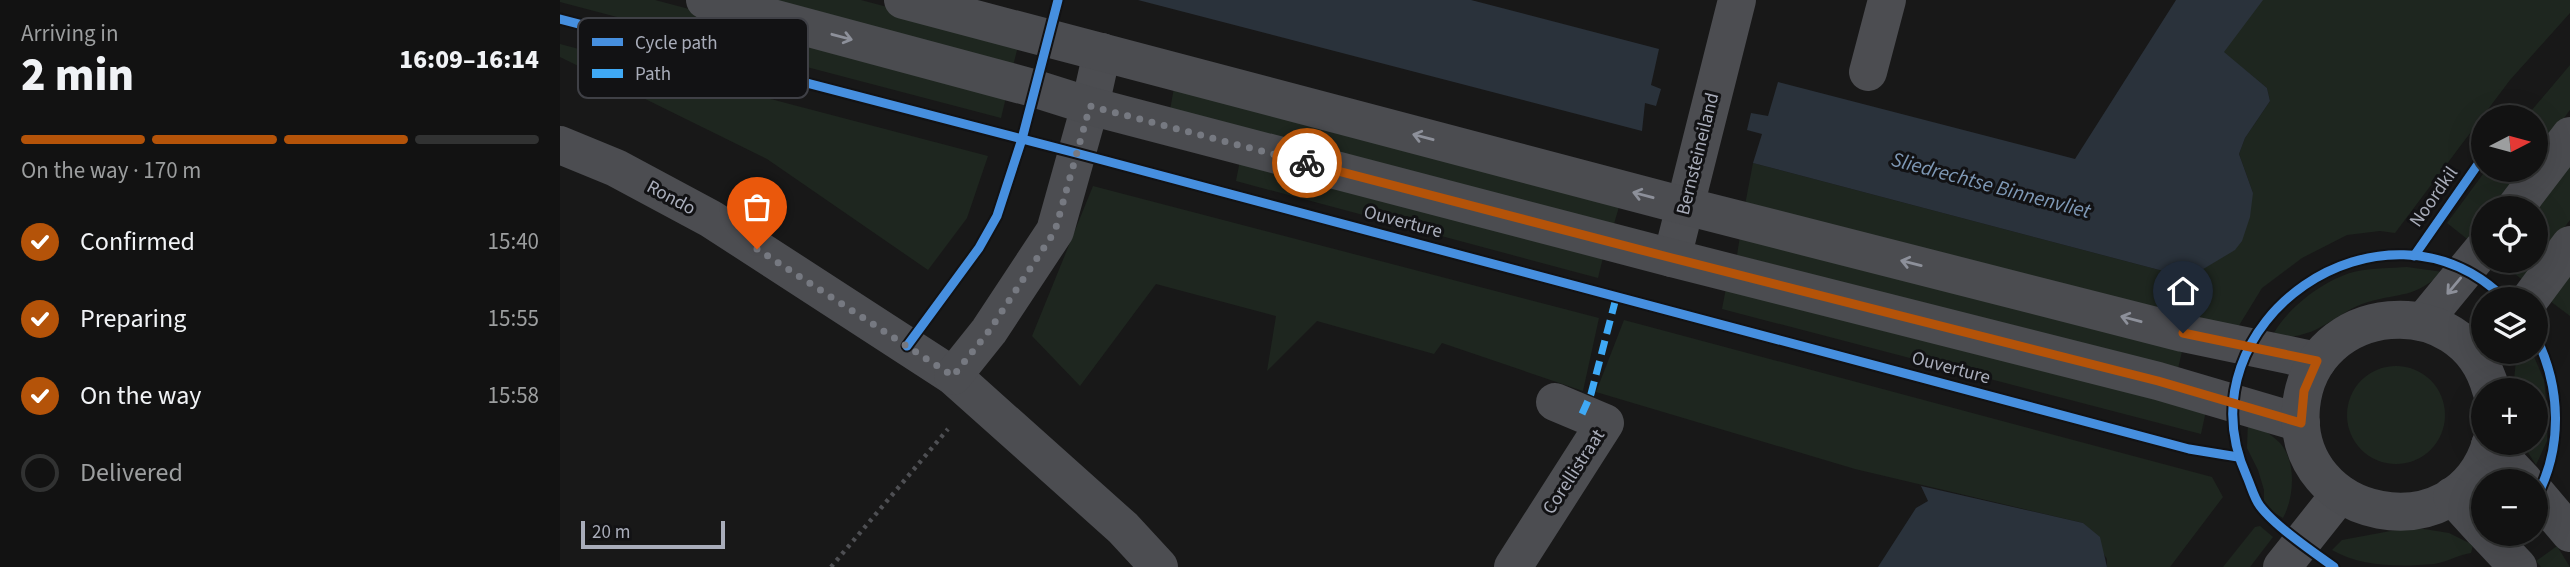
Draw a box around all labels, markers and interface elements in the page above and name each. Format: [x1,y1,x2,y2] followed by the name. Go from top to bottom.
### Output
[21,17,119,50] text: Arriving in
[578,18,808,98] legend
[635,30,717,57] text: Cycle path
[830,31,853,44] one-way arrow
[399,41,539,78] text: 16:09–16:14
[21,43,134,108] text: 2 min
[635,61,671,88] text: Path
[1670,90,1726,218] street label: Bernsteineiland
[2471,105,2548,182] north arrow
[2471,105,2548,546] map controls
[1272,128,1342,198] courier
[1412,130,1435,143] one-way arrow
[1288,144,1326,182] icon: bike
[1888,144,2095,226] water label: Sliedrechtse Binnenvliet
[21,154,201,187] text: On the way · 170 m
[2403,161,2465,233] street label: Noordkil
[642,174,700,222] street label: Rondo
[727,177,787,249] pin
[738,188,776,226] icon: bag
[1632,188,1655,201] one-way arrow
[2471,196,2548,273] button: locate
[1361,199,1445,245] street label: Ouverture
[21,223,59,261] icon: check
[80,223,195,260] text: Confirmed
[488,225,539,258] text: 15:40
[1900,256,1923,269] one-way arrow
[2153,261,2213,333] pin
[2164,272,2202,310] icon: home
[2446,277,2462,295] one-way arrow
[2471,287,2548,364] button: layers
[21,300,59,338] icon: check
[80,300,186,337] text: Preparing
[488,302,539,335] text: 15:55
[2120,312,2143,325] one-way arrow
[1909,345,1993,391] street label: Ouverture
[21,377,59,415] icon: check
[80,377,201,414] text: On the way
[2471,378,2548,455] button: +
[488,379,539,412] text: 15:58
[1536,424,1612,520] street label: Corellistraat
[80,454,183,491] text: Delivered
[2471,469,2548,546] button: −
[581,518,724,550] scale bar
[592,519,630,546] text: 20 m

